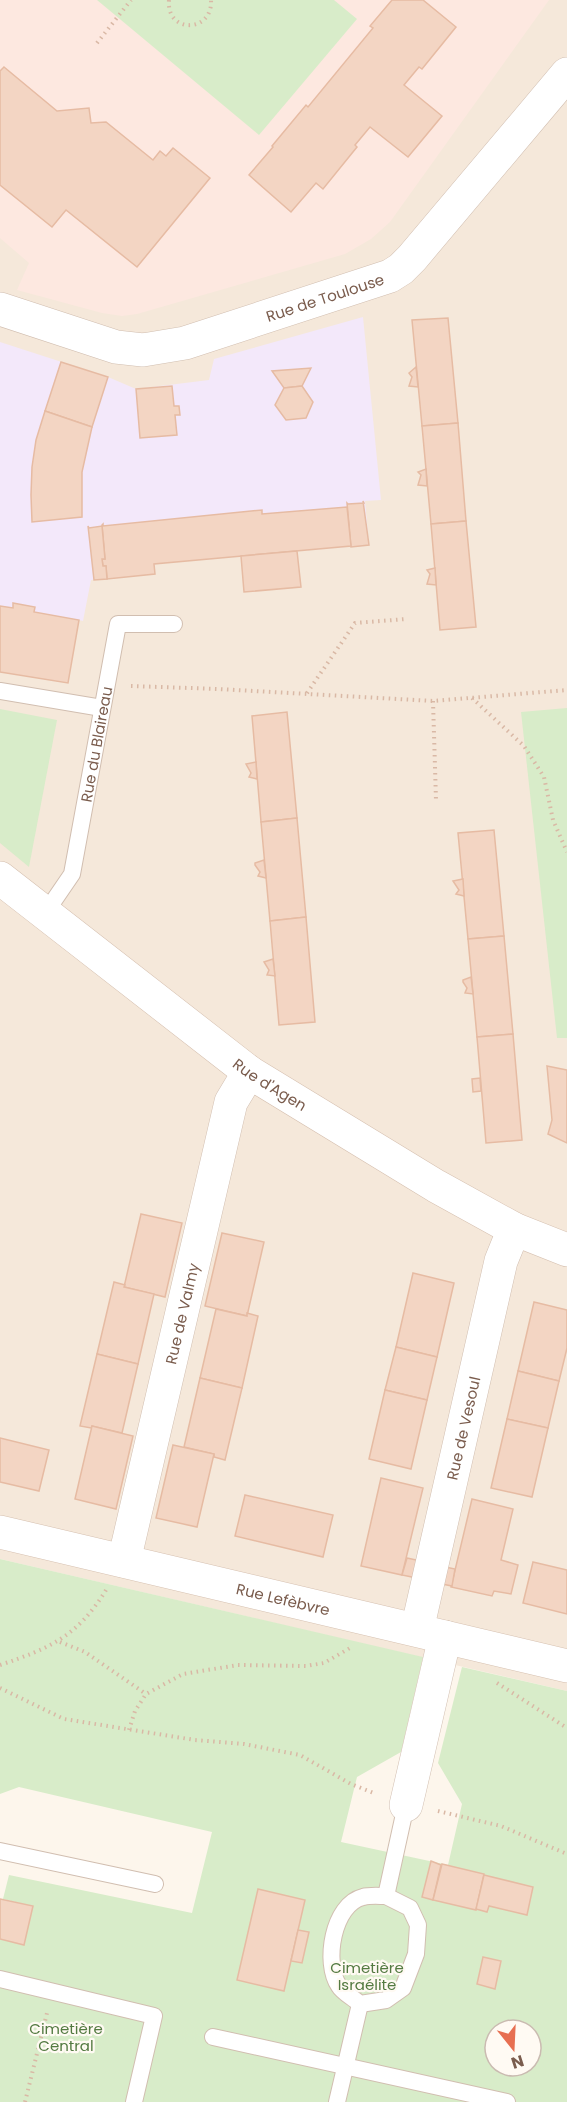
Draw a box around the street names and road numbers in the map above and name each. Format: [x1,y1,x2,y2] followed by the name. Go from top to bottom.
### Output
[263,268,387,326] street label: Rue de Toulouse
[75,685,117,804] street label: Rue du Blaireau
[229,1053,311,1115] street label: Rue d'Agen
[160,1260,204,1366] street label: Rue de Valmy
[441,1374,485,1482] street label: Rue de Vesoul
[234,1578,332,1620] street label: Rue Lefèbvre

